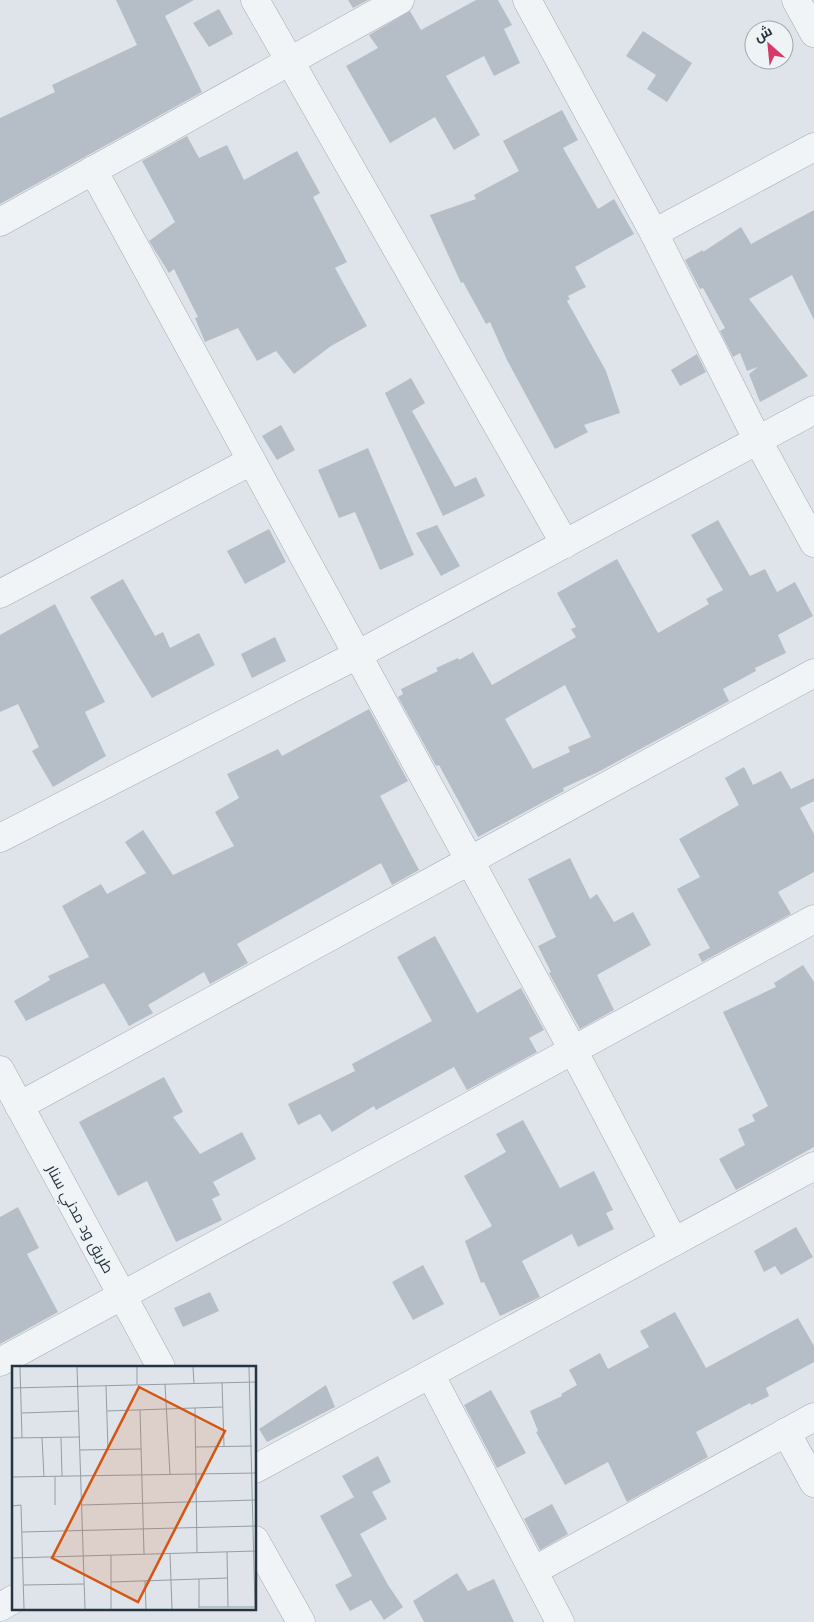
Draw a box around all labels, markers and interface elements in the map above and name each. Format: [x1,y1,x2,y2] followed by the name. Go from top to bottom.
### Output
[744,20,794,70] north arrow
[751,22,775,46] text: ش
[40,1161,117,1278] street label: طريق ود مدني سنار
[12,1366,256,1610] inset map

